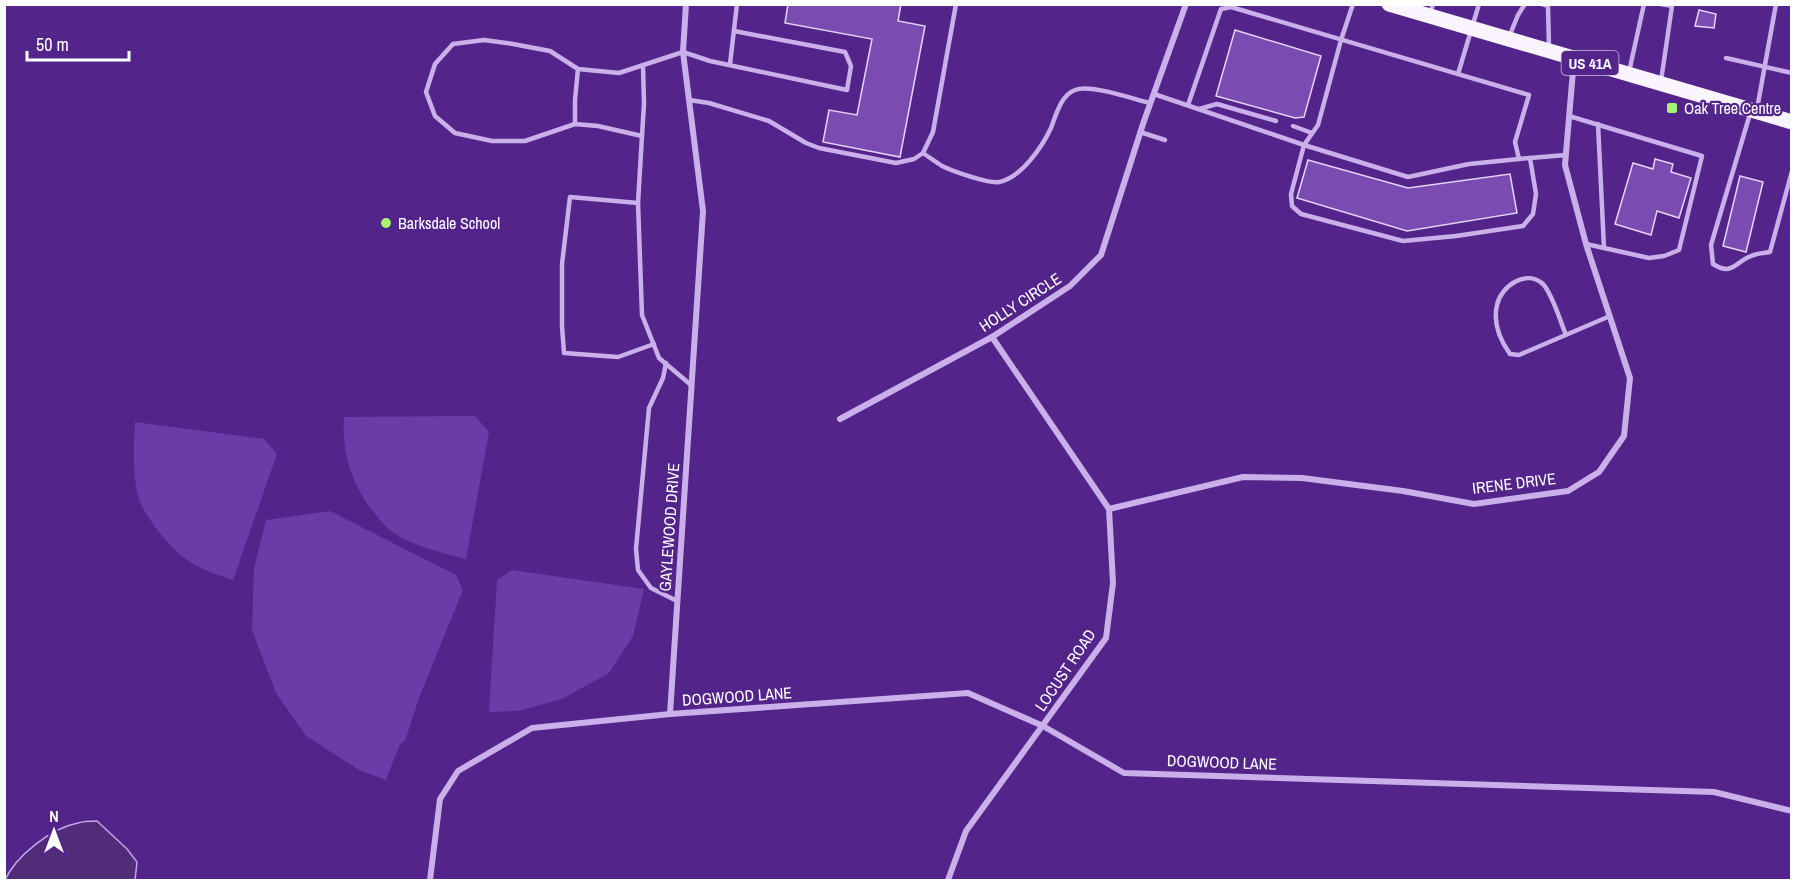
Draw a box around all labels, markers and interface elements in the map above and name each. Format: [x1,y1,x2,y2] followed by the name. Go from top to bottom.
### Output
[27,24,129,62] scale bar
[36,32,69,57] text: 50 m
[1562,51,1618,75] road number: US 41A
[1684,97,1781,119] place label: Oak Tree Centre
[1665,101,1679,115] marker: Oak Tree Centre
[398,212,500,234] place label: Barksdale School
[379,216,393,230] marker: Barksdale School
[975,267,1065,337] street label: HOLLY CIRCLE
[654,462,684,592] street label: GAYLEWOOD DRIVE
[1471,467,1557,499] street label: IRENE DRIVE
[1029,625,1101,715] street label: LOCUST ROAD
[681,681,793,711] street label: DOGWOOD LANE
[1167,749,1277,775] street label: DOGWOOD LANE
[24,801,84,861] north arrow
[49,805,59,827] text: N

